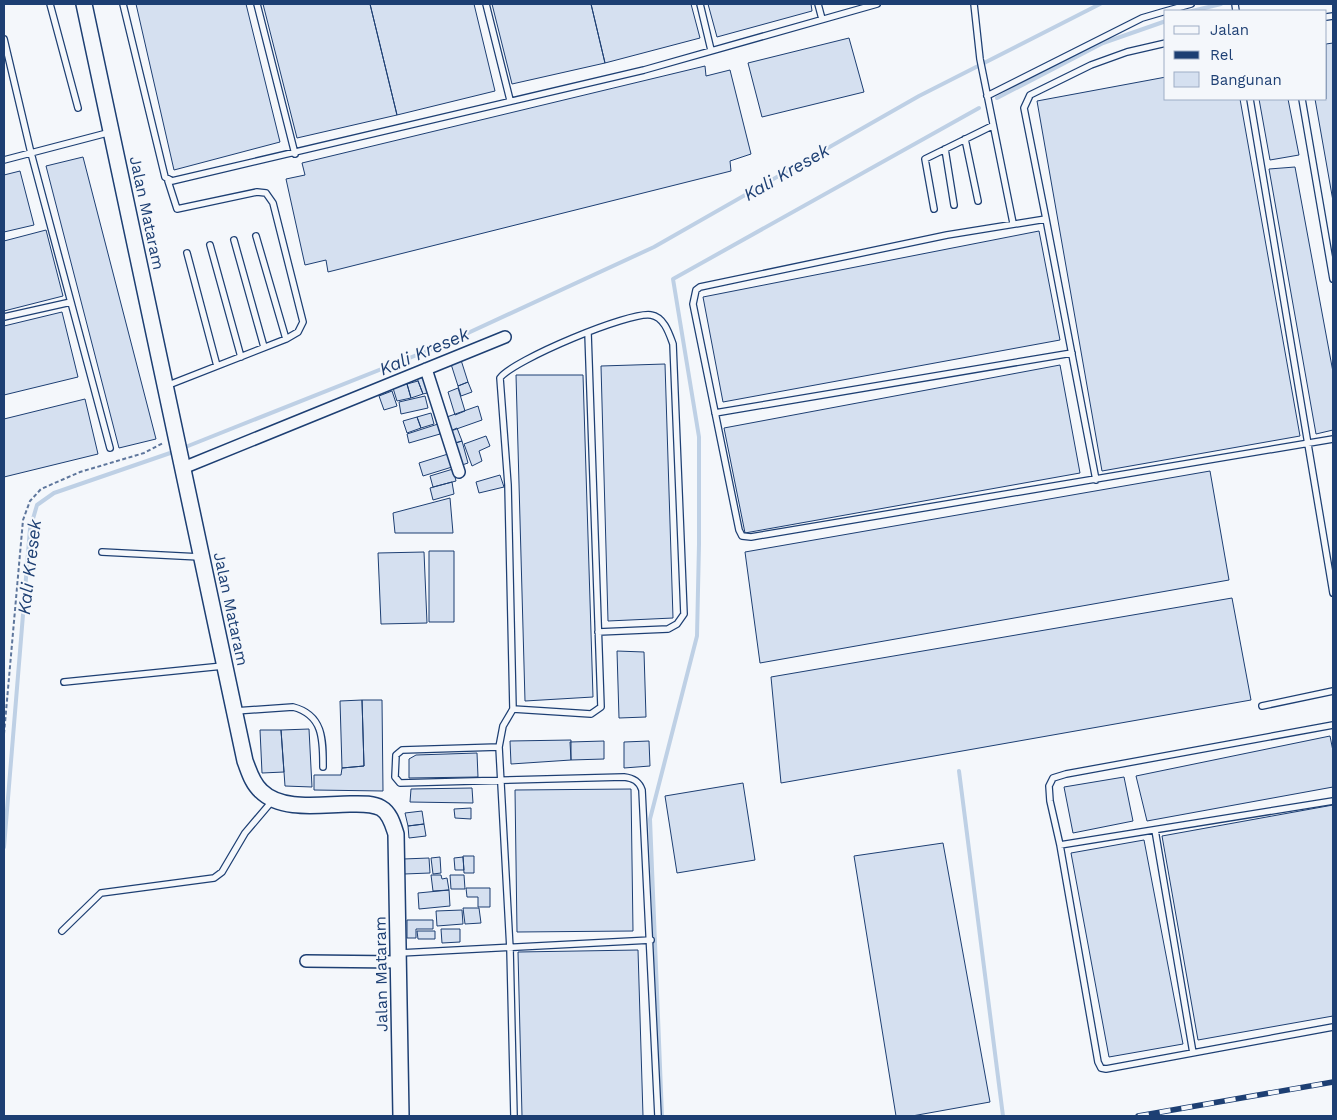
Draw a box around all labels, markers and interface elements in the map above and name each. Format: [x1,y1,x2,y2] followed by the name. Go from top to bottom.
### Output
[1164,10,1327,100] legend
[1210,21,1249,39] text: Jalan
[1210,46,1233,64] text: Rel
[1210,71,1282,89] text: Bangunan
[739,138,834,205] water label: Kali Kresek
[126,154,168,272] street label: Jalan Mataram
[376,322,473,379] water label: Kali Kresek
[13,517,45,616] water label: Kali Kresek
[210,550,252,668] street label: Jalan Mataram
[370,916,392,1032] street label: Jalan Mataram

